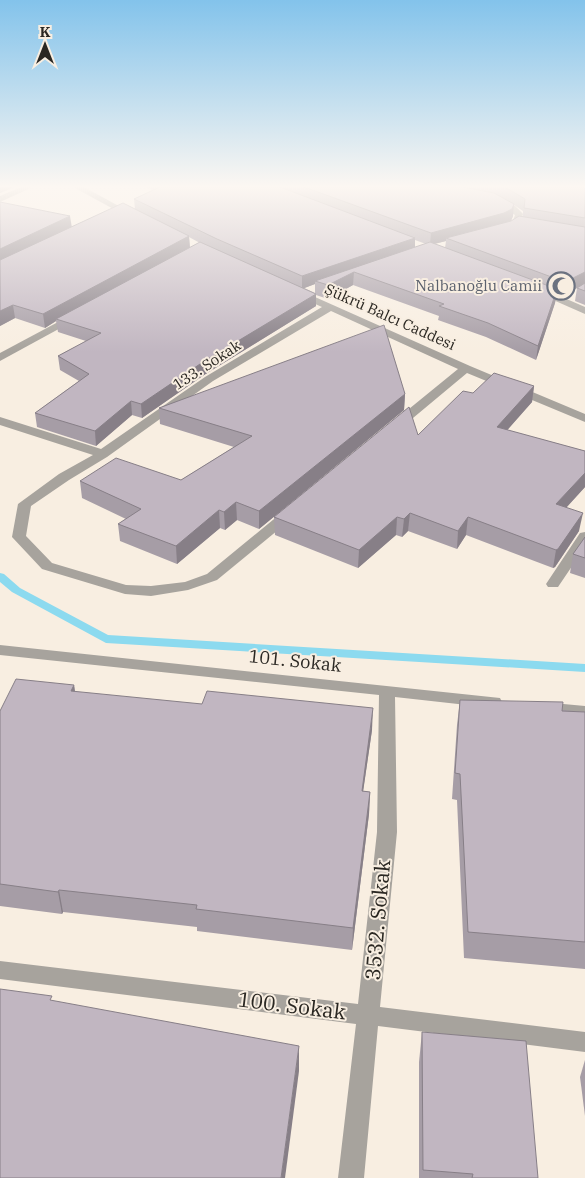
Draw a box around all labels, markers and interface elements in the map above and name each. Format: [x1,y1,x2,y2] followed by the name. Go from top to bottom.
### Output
[20,20,70,70] north arrow
[40,23,51,41] text: K
[546,271,576,301] mosque icon: Nalbanoğlu Camii
[415,276,542,295] place label: Nalbanoğlu Camii
[322,279,459,354] street label: Şükrü Balcı Caddesi
[169,335,245,394] street label: 133. Sokak
[248,644,343,677] street label: 101. Sokak
[358,858,396,981] street label: 3532. Sokak
[237,985,348,1026] street label: 100. Sokak

